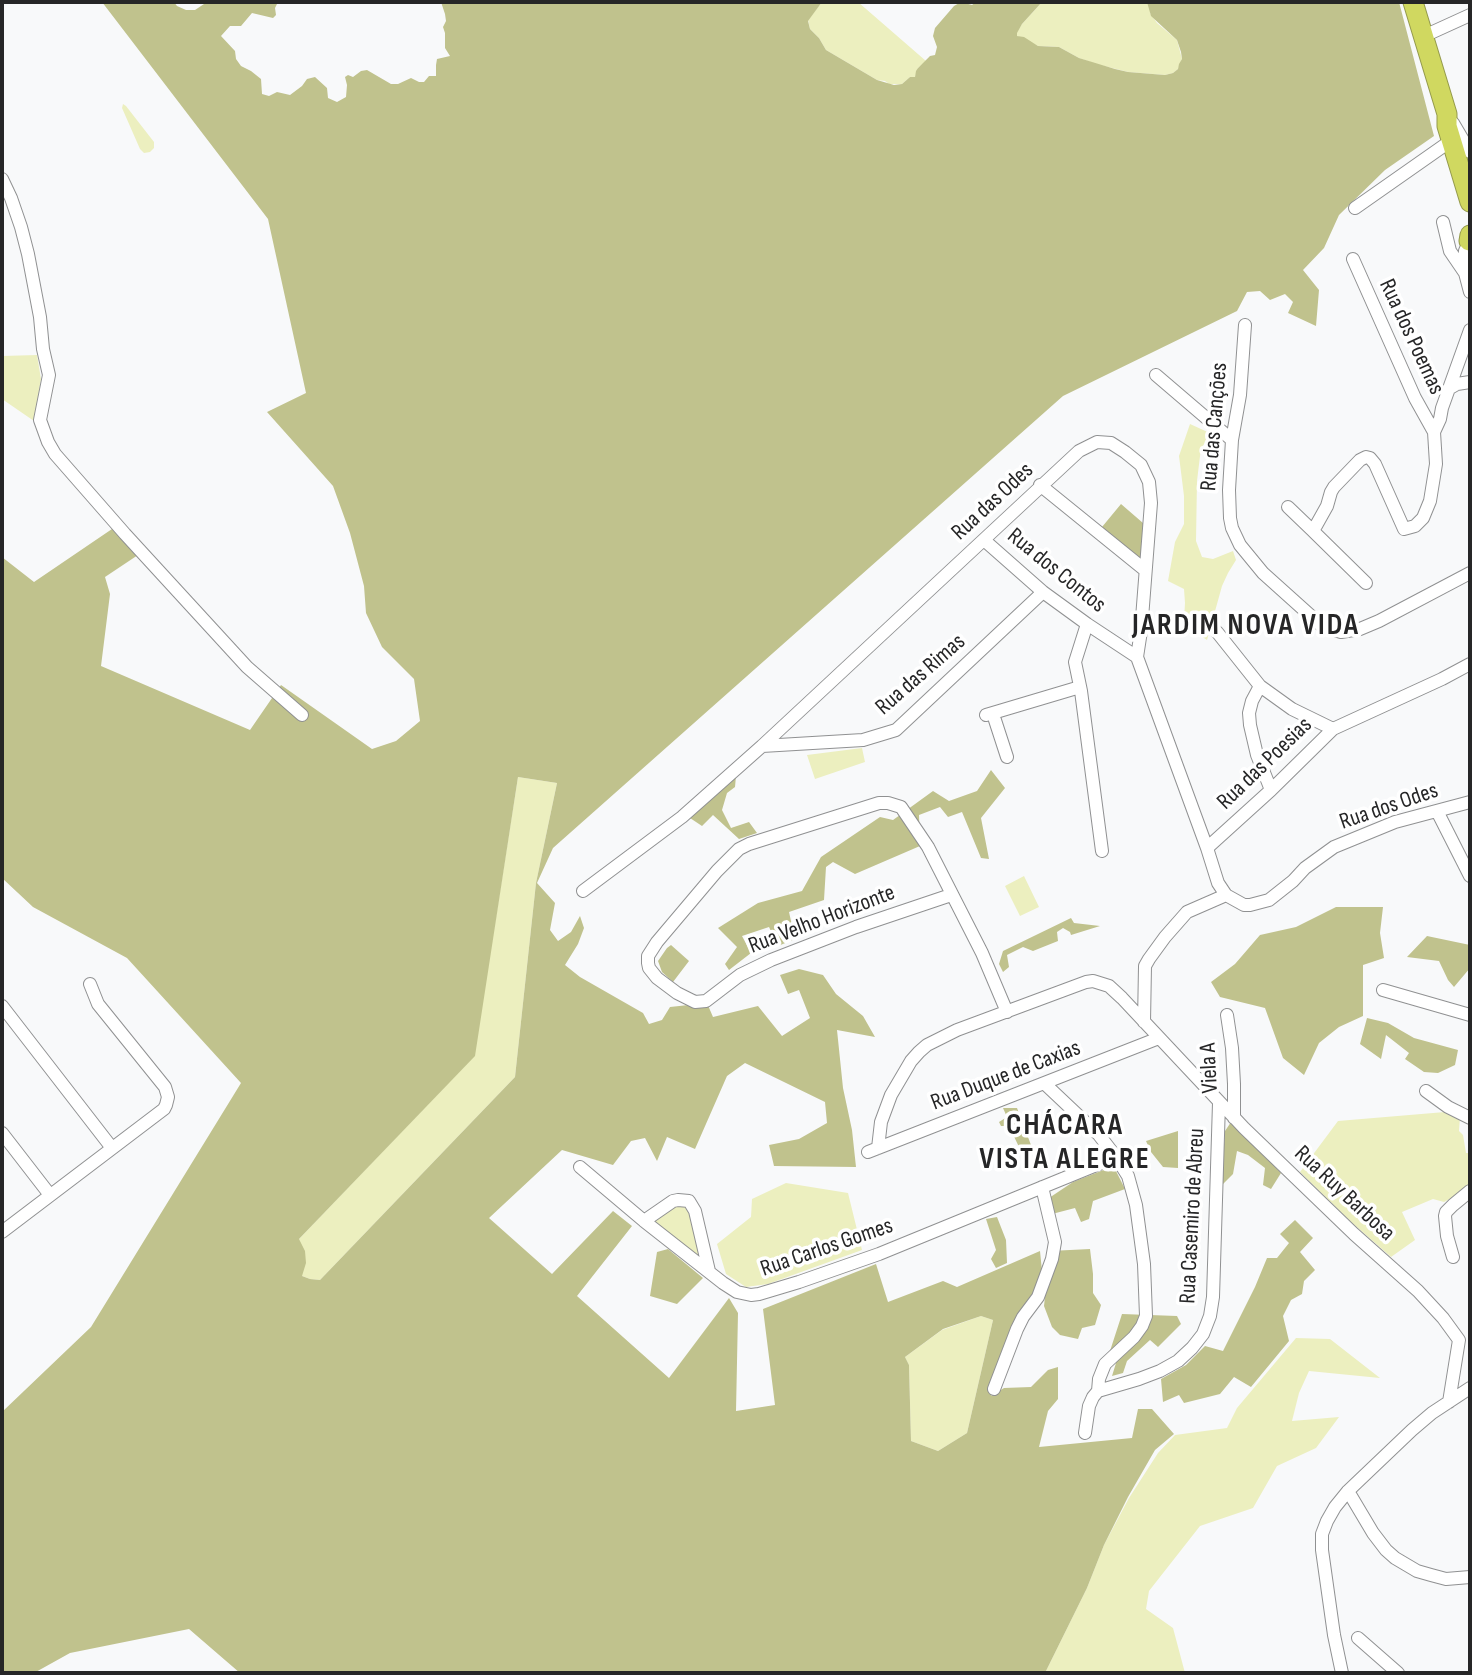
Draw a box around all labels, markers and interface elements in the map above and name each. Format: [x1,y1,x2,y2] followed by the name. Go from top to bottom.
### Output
[1372,275,1450,399] street label: Rua dos Poemas
[1196,362,1234,492] street label: Rua das Canções
[946,457,1040,547] street label: Rua das Odes
[1001,523,1111,619] street label: Rua dos Contos
[1134,608,1358,644] district label: JARDIM NOVA VIDA
[870,629,972,721] street label: Rua das Rimas
[1212,712,1318,816] street label: Rua das Poesias
[1336,777,1442,837] street label: Rua dos Odes
[745,879,899,961] street label: Rua Velho Horizonte
[927,1035,1085,1117] street label: Rua Duque de Caxias
[1195,1042,1225,1094] street label: Viela A
[981,1108,1149,1178] district label: CHÁCARA VISTA ALEGRE
[1175,1128,1211,1304] street label: Rua Casemiro de Abreu
[1288,1140,1400,1248] street label: Rua Ruy Barbosa
[757,1212,897,1284] street label: Rua Carlos Gomes

